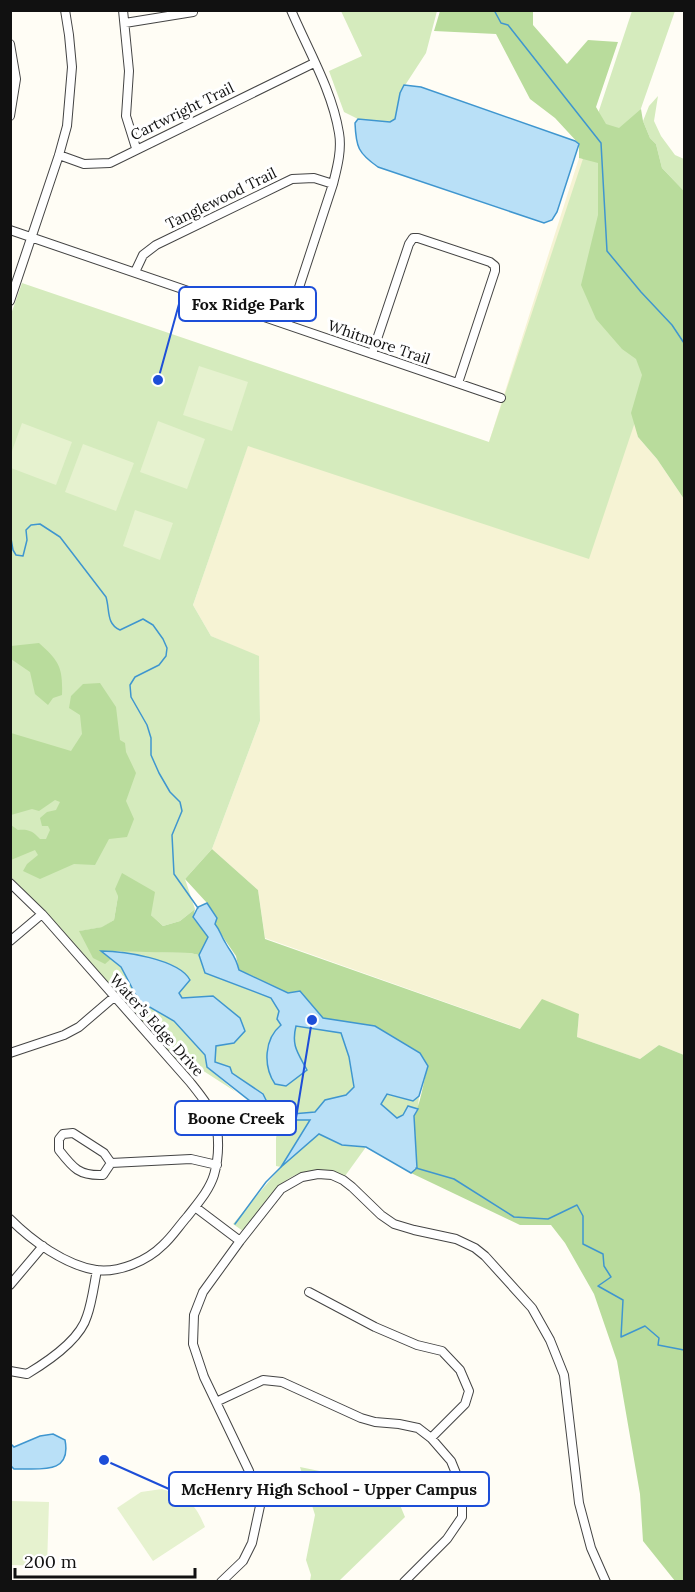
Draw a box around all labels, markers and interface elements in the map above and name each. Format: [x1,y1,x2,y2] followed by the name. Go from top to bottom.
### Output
[127,78,237,144] street label: Cartwright Trail
[162,163,280,233] street label: Tanglewood Trail
[179,287,316,321] callout: Fox Ridge Park
[191,294,305,314] text: Fox Ridge Park
[325,316,433,368] street label: Whitmore Trail
[106,970,208,1080] street label: Water’s Edge Drive
[175,1101,296,1135] callout: Boone Creek
[188,1108,285,1128] text: Boone Creek
[169,1472,489,1506] callout: McHenry High School - Upper Campus
[181,1479,477,1499] text: McHenry High School - Upper Campus
[15,1541,195,1579] scale bar
[24,1550,77,1573] text: 200 m

